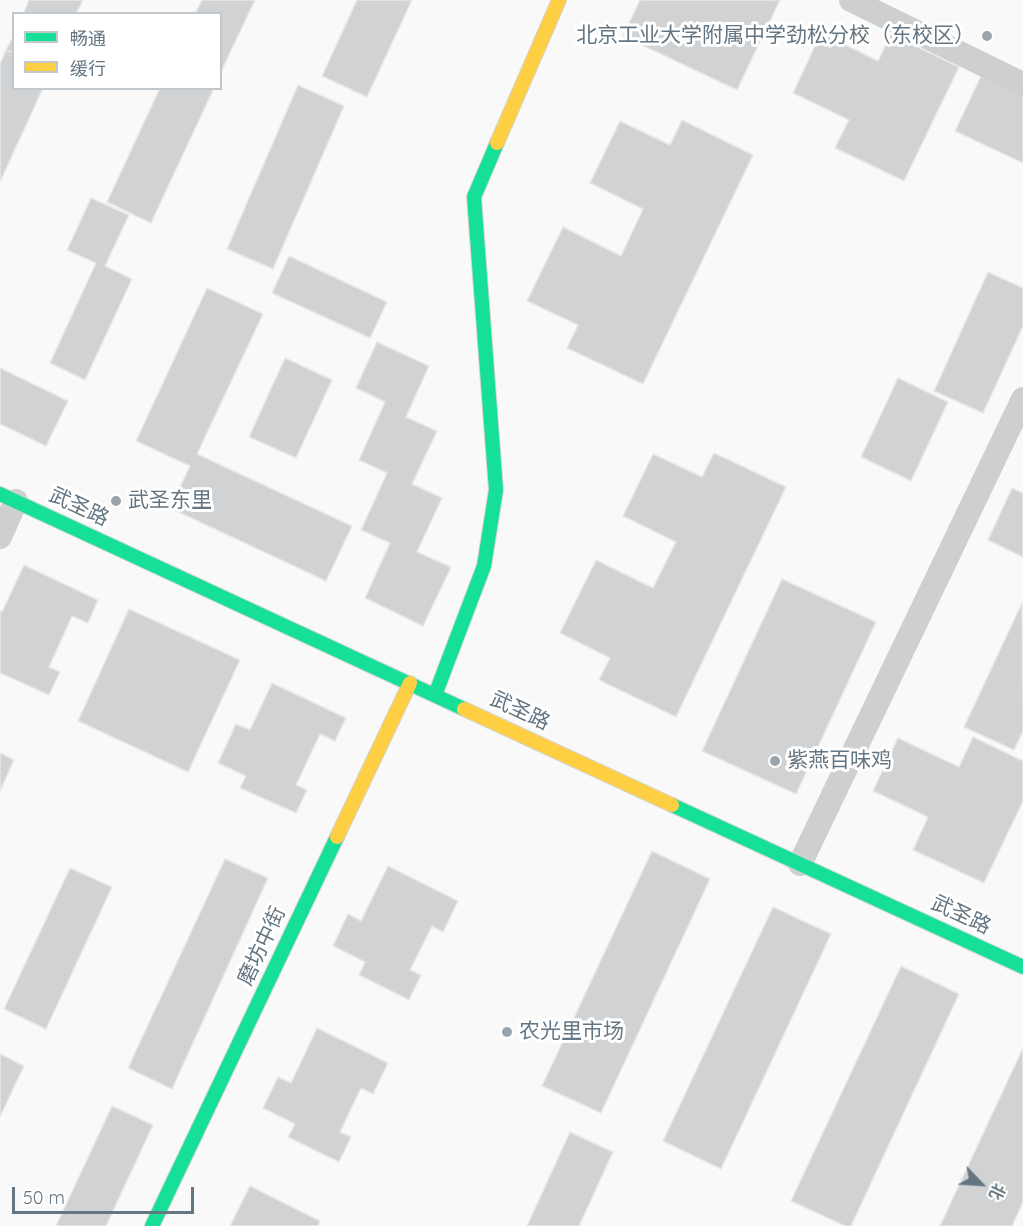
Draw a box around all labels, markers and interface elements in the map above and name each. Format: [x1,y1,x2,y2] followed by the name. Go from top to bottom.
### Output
[12,12,222,90] legend
[576,23,975,49] place label: 北京工业大学附属中学劲松分校（东校区）
[70,27,106,50] text: 畅通
[980,29,994,43] marker: 北京工业大学附属中学劲松分校（东校区）
[70,57,106,80] text: 缓行
[45,482,113,532] street label: 武圣路
[128,488,212,514] place label: 武圣东里
[109,494,123,508] marker: 武圣东里
[486,686,554,736] street label: 武圣路
[787,748,892,774] place label: 紫燕百味鸡
[768,754,782,768] marker: 紫燕百味鸡
[927,890,995,940] street label: 武圣路
[233,903,291,989] street label: 磨坊中街
[519,1019,624,1045] place label: 农光里市场
[500,1025,514,1039] marker: 农光里市场
[951,1154,1011,1214] north arrow
[15,1175,196,1213] scale bar
[985,1180,1010,1203] text: 北
[23,1186,65,1209] text: 50 m

